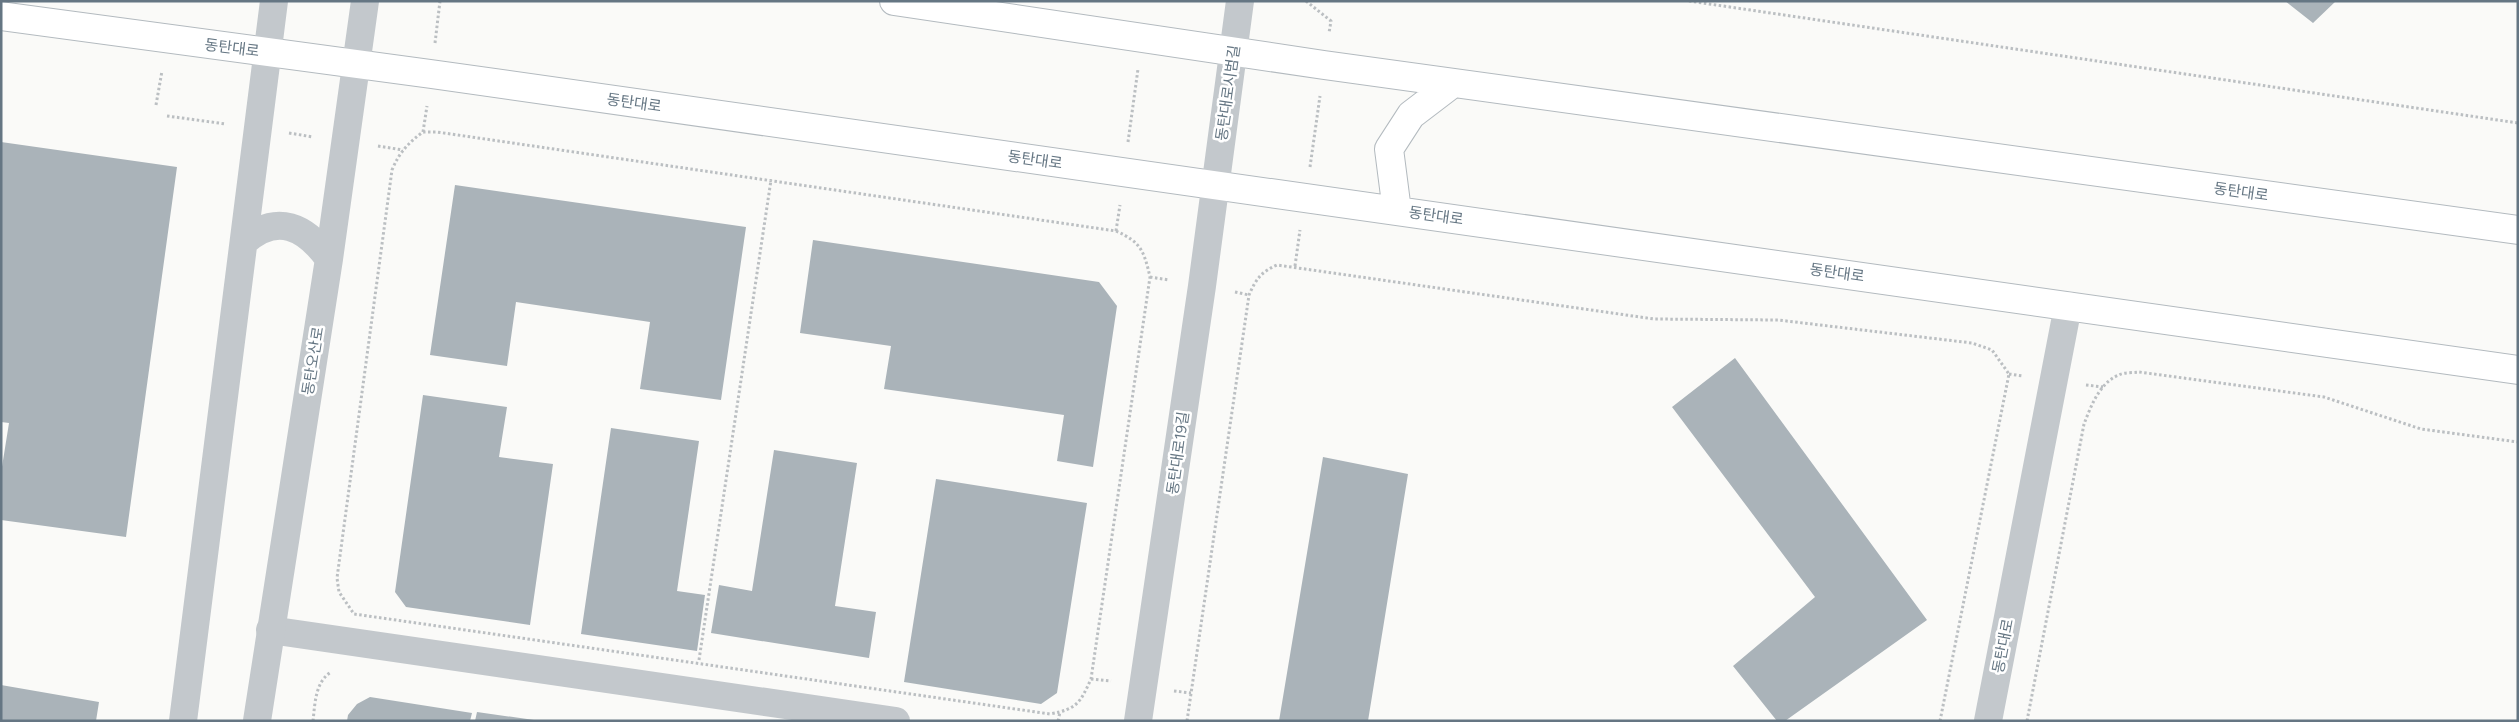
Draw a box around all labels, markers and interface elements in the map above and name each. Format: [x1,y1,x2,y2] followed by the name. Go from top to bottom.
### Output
[204,36,260,60] street label: 동탄대로
[1212,44,1244,142] street label: 동탄대로시범길
[605,90,663,116] street label: 동탄대로
[1006,147,1064,173] street label: 동탄대로
[2212,179,2270,205] street label: 동탄대로
[1407,203,1465,229] street label: 동탄대로
[1808,260,1866,286] street label: 동탄대로
[299,326,327,396] street label: 동탄오산로
[1163,410,1193,496] street label: 동탄대로19길
[1989,617,2017,675] street label: 동탄대로

